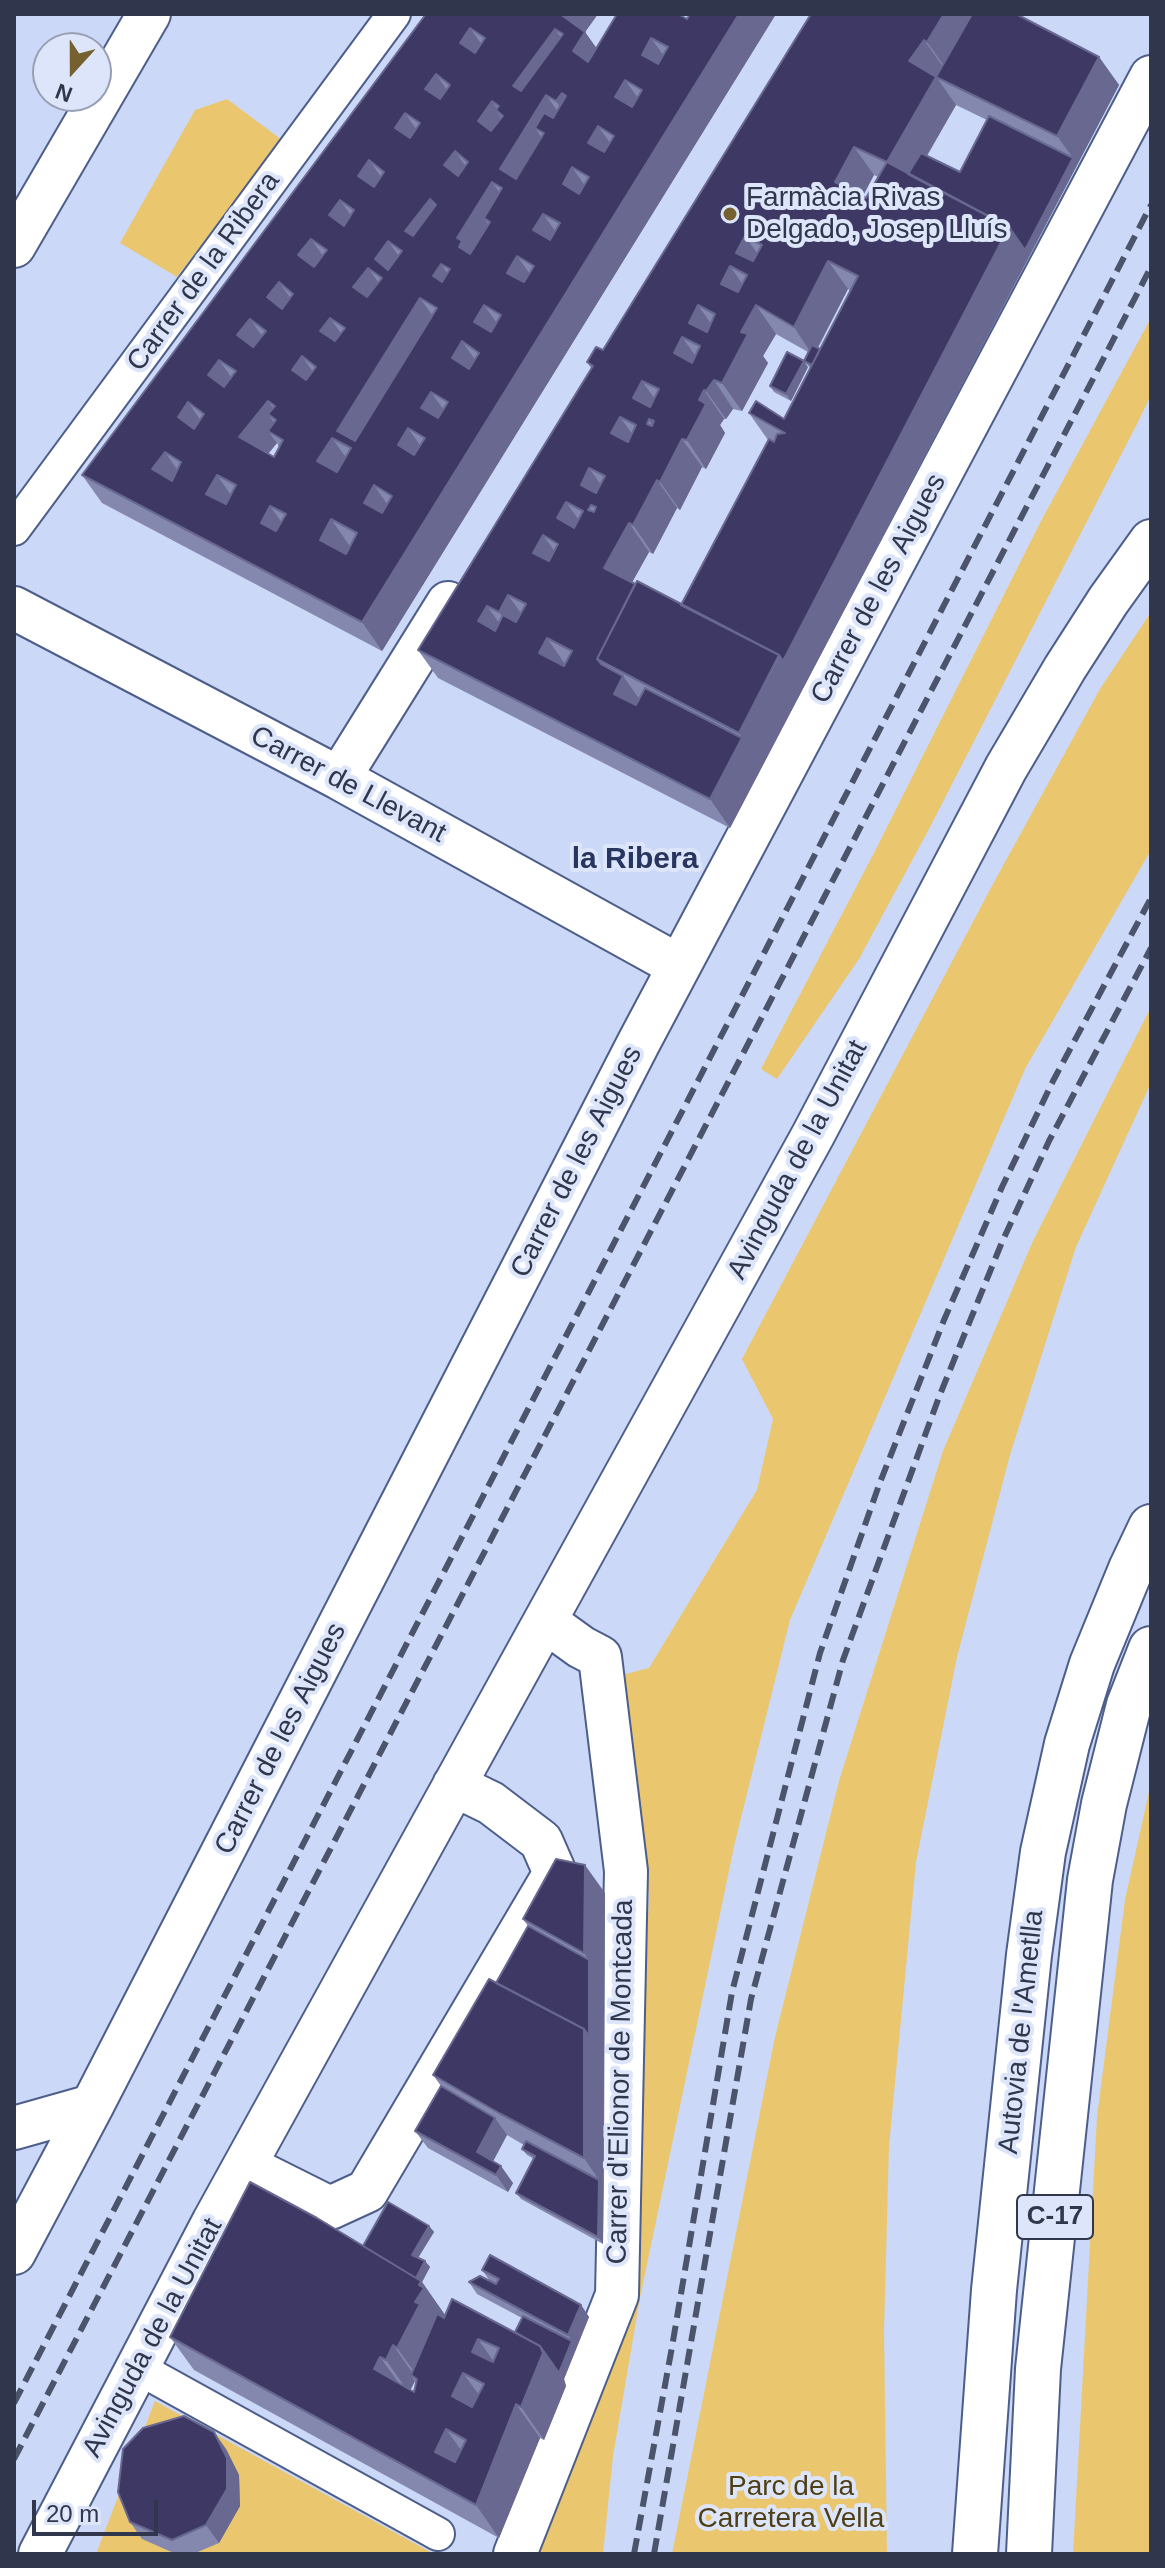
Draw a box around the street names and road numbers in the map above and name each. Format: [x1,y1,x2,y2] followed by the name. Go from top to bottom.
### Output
[120,166,288,378] street label: Carrer de la Ribera
[804,468,954,710] street label: Carrer de les Aigues
[245,719,451,851] street label: Carrer de Llevant
[721,1035,875,1285] street label: Avinguda de la Unitat
[504,1041,650,1283] street label: Carrer de les Aigues
[208,1618,354,1860] street label: Carrer de les Aigues
[601,1899,641,2265] street label: Carrer d'Elionor de Montcada
[992,1908,1052,2156] street label: Autovia de l'Ametlla
[1017,2195,1093,2239] road number: C-17
[76,2213,230,2463] street label: Avinguda de la Unitat

